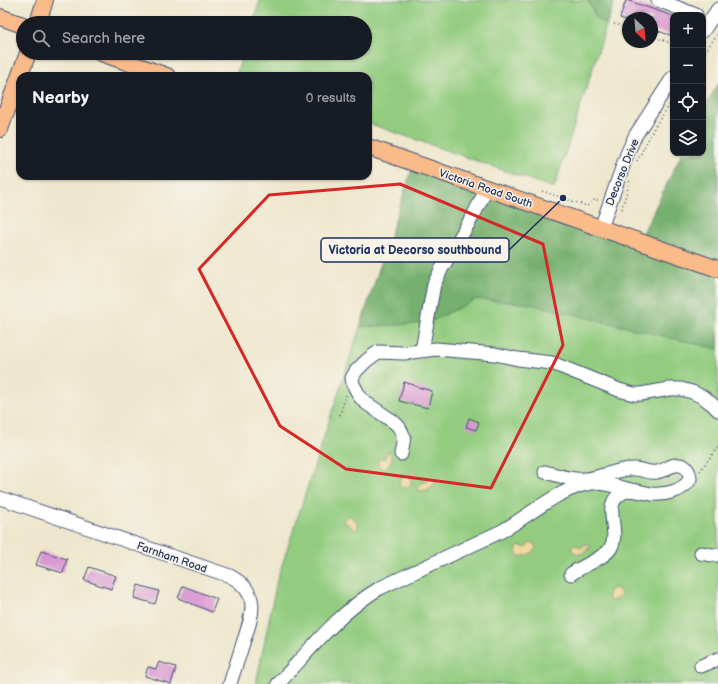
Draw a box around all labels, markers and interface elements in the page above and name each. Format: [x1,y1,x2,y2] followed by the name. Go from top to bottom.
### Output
[622,12,658,48] north arrow
[670,12,706,156] map controls
[670,12,706,48] button: +
[16,16,372,60] search box
[30,27,52,49] icon: search
[62,29,145,48] text: Search here
[670,48,706,84] button: −
[670,84,706,120] button: locate
[32,88,89,108] text: Nearby
[306,90,356,106] text: 0 results
[670,120,706,156] button: layers
[603,136,642,208] street label: Decorso Drive
[437,166,534,211] street label: Victoria Road South
[321,238,509,262] callout: Victoria at Decorso southbound
[329,243,501,258] text: Victoria at Decorso southbound
[135,539,209,576] street label: Farnham Road

